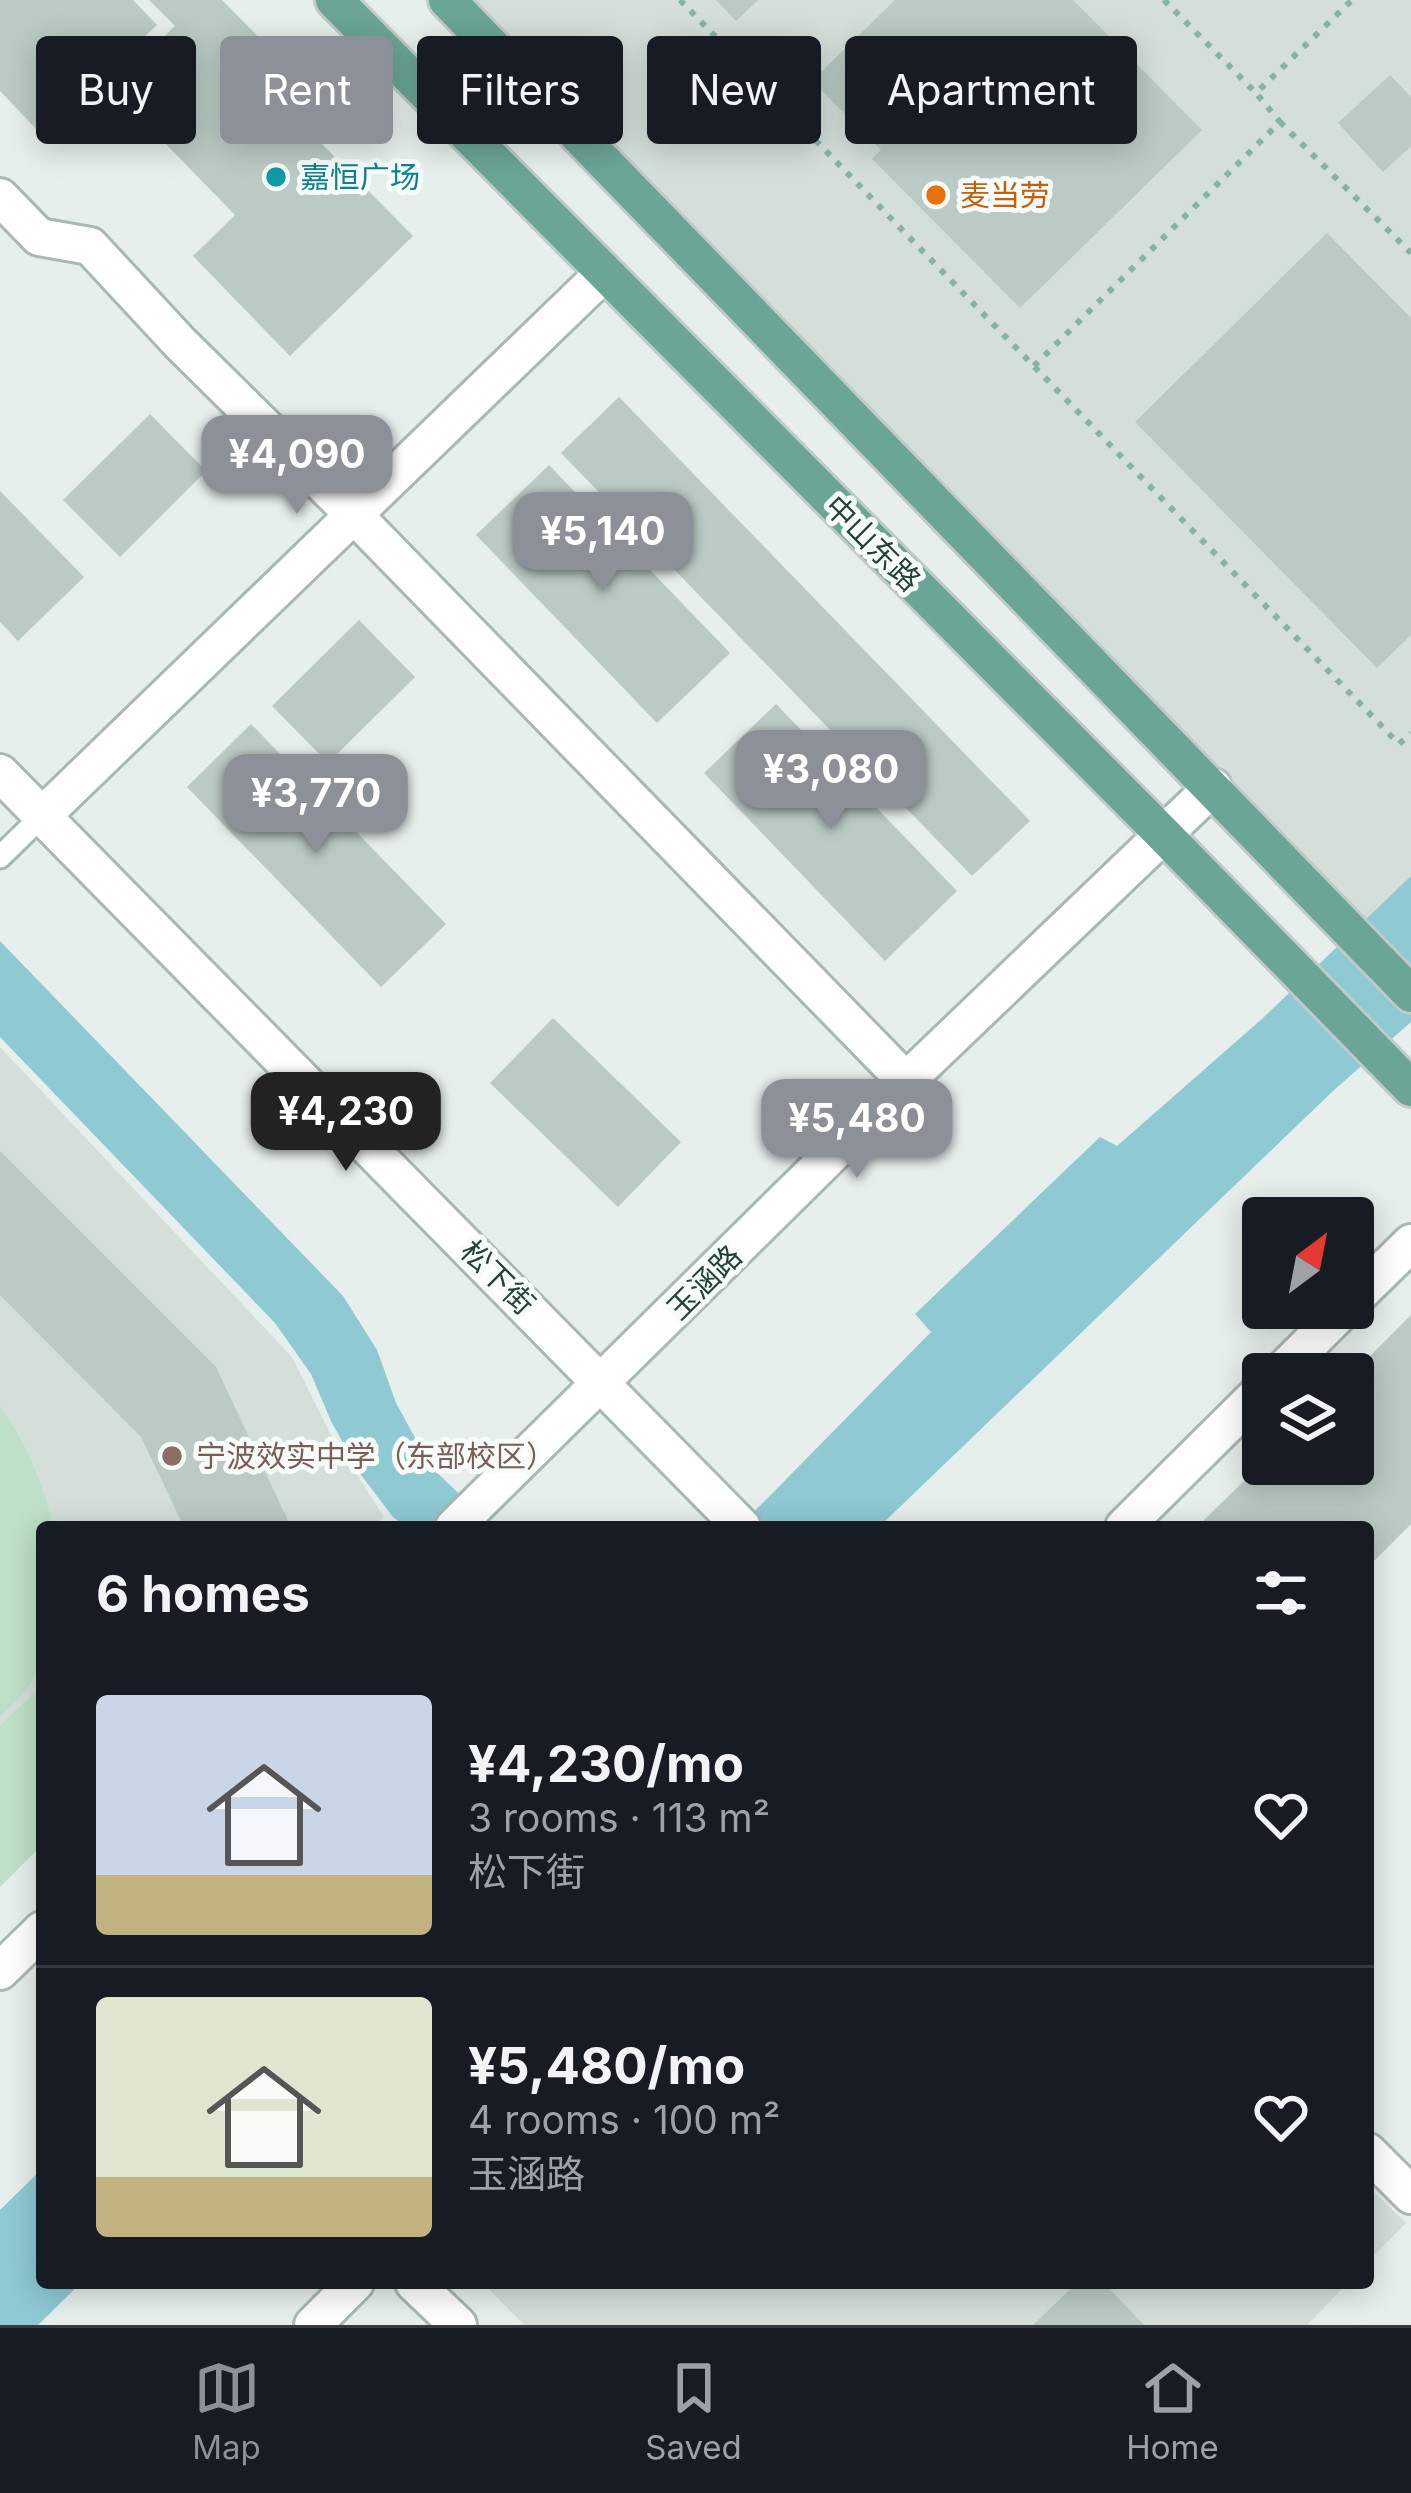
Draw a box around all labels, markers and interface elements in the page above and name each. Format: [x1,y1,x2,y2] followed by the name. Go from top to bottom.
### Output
[36,36,196,144] chip: Buy
[220,36,393,144] chip: Rent
[417,36,623,144] chip: Filters
[647,36,821,144] chip: New
[845,36,1137,144] chip: Apartment
[300,159,420,195] place label: 嘉恒广场
[263,164,289,190] marker: 嘉恒广场
[960,177,1050,213] place label: 麦当劳
[923,182,949,208] marker: 麦当劳
[199,415,395,517] pin: ¥4,090
[228,430,366,477] text: ¥4,090
[818,488,928,598] street label: 中山东路
[505,492,701,594] pin: ¥5,140
[540,507,666,554] text: ¥5,140
[733,730,929,832] pin: ¥3,080
[763,745,899,792] text: ¥3,080
[218,754,414,856] pin: ¥3,770
[251,769,381,816] text: ¥3,770
[248,1072,444,1174] pin: ¥4,230
[759,1079,955,1181] pin: ¥5,480
[278,1087,414,1134] text: ¥4,230
[788,1094,926,1141] text: ¥5,480
[1242,1197,1374,1329] north arrow
[1242,1197,1374,1485] map controls
[453,1232,543,1322] street label: 松下街
[659,1237,749,1327] street label: 玉涵路
[1242,1353,1374,1485] button: layers
[196,1438,556,1474] place label: 宁波效实中学（东部校区）
[159,1443,185,1469] marker: 宁波效实中学（东部校区）
[1248,1560,1314,1626] icon: filters
[96,1563,310,1624] text: 6 homes
[468,1733,744,1794] text: ¥4,230/mo
[192,1743,336,1887] icon: home
[1248,1782,1314,1848] icon: heart
[468,1794,770,1841] text: 3 rooms · 113 m²
[468,1848,585,1895] text: 松下街
[468,2035,745,2096] text: ¥5,480/mo
[192,2045,336,2189] icon: home
[1248,2084,1314,2150] icon: heart
[468,2096,780,2143] text: 4 rooms · 100 m²
[468,2150,585,2197] text: 玉涵路
[192,2355,261,2467] tab: Map
[645,2355,742,2467] tab: Saved
[1126,2355,1219,2467] tab: Home

